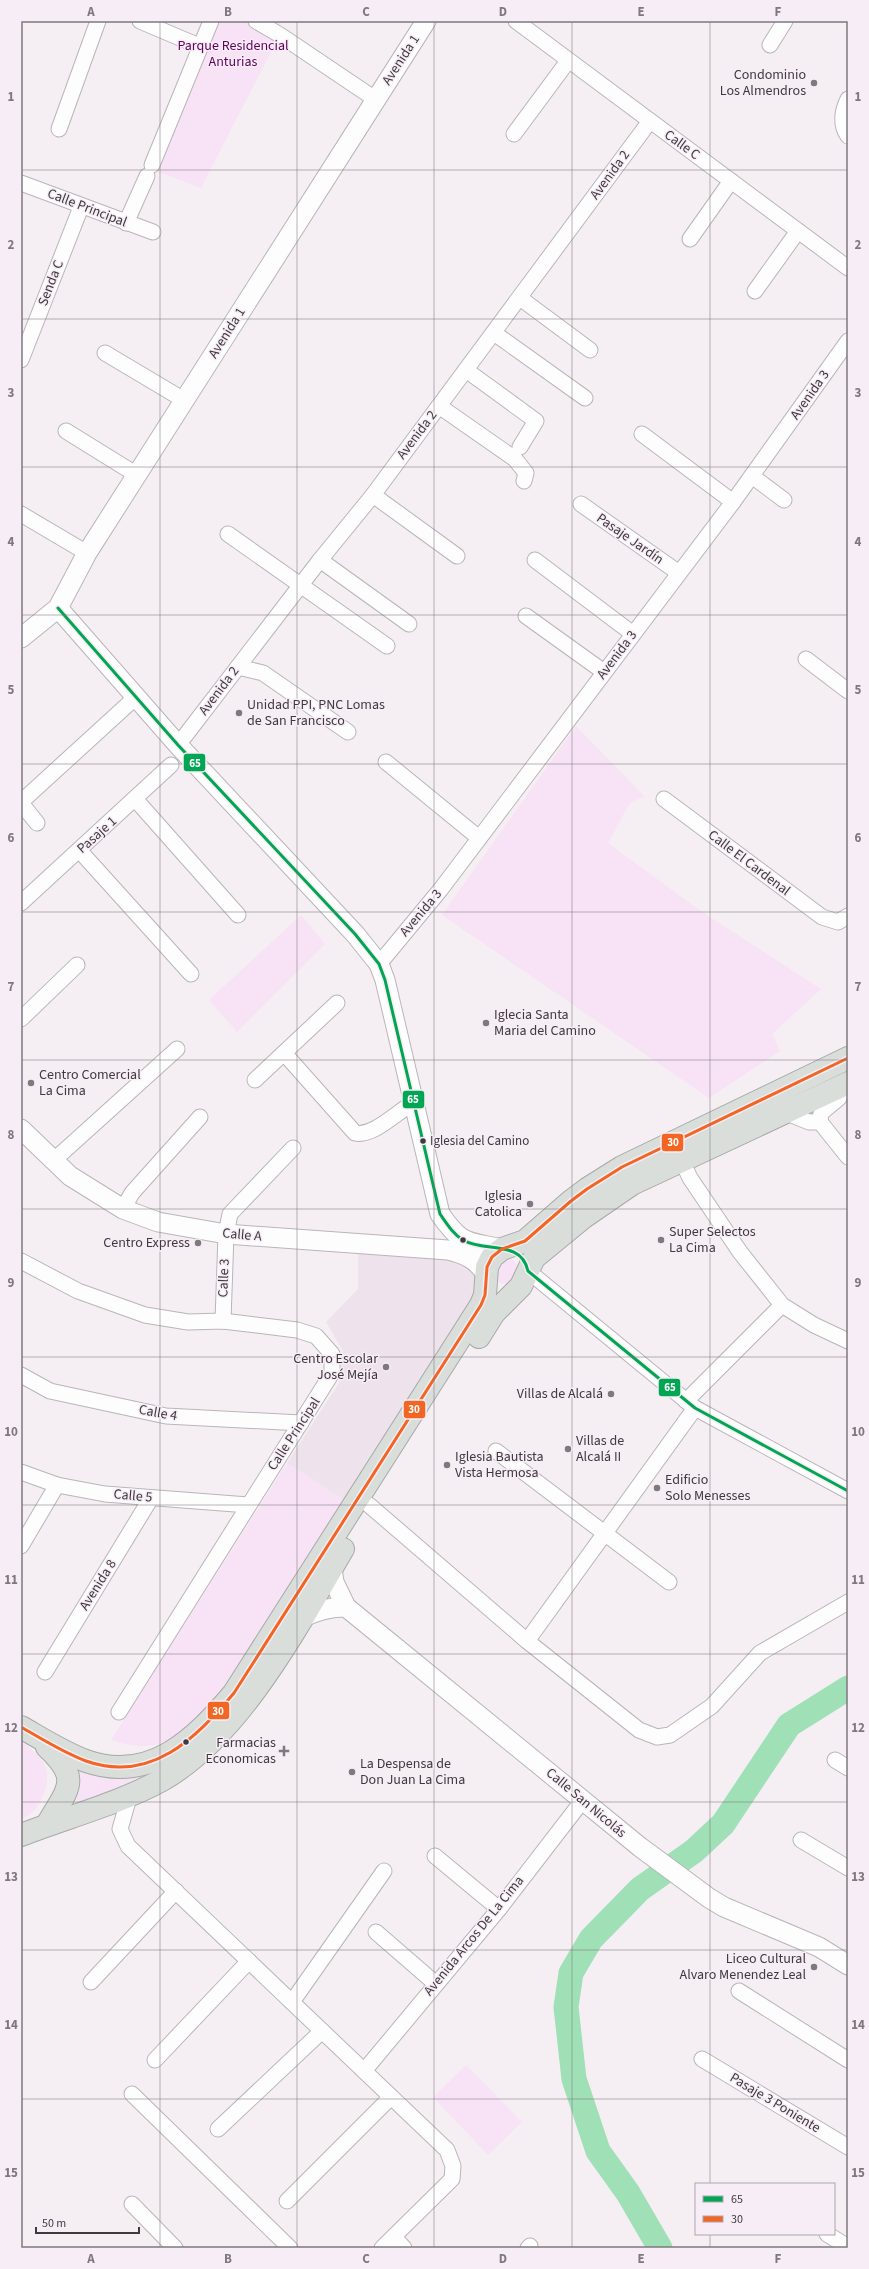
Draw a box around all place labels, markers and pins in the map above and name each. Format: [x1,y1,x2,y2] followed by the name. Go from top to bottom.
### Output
[720,65,806,101] place label: Condominio Los Almendros
[809,78,819,88] marker: Condominio Los Almendros
[247,695,385,731] place label: Unidad PPI, PNC Lomas de San Francisco
[234,708,244,718] marker: Unidad PPI, PNC Lomas de San Francisco
[494,1005,596,1041] place label: Iglecia Santa Maria del Camino
[481,1018,491,1028] marker: Iglecia Santa Maria del Camino
[39,1065,141,1101] place label: Centro Comercial La Cima
[26,1078,36,1088] marker: Centro Comercial La Cima
[430,1132,529,1150] place label: Iglesia del Camino
[418,1136,428,1146] marker: Iglesia del Camino
[475,1186,522,1222] place label: Iglesia Catolica
[525,1199,535,1209] marker: Iglesia Catolica
[669,1222,756,1258] place label: Super Selectos La Cima
[103,1233,190,1253] place label: Centro Express
[458,1235,468,1245] unlabelled marker
[656,1235,666,1245] marker: Super Selectos La Cima
[193,1238,203,1248] marker: Centro Express
[293,1349,378,1385] place label: Centro Escolar José Mejía
[381,1362,391,1372] marker: Centro Escolar José Mejía
[517,1384,603,1404] place label: Villas de Alcalá
[606,1389,616,1399] marker: Villas de Alcalá
[576,1431,624,1467] place label: Villas de Alcalá II
[563,1444,573,1454] marker: Villas de Alcalá II
[455,1447,544,1483] place label: Iglesia Bautista Vista Hermosa
[442,1460,452,1470] marker: Iglesia Bautista Vista Hermosa
[665,1470,750,1506] place label: Edificio Solo Menesses
[652,1483,662,1493] marker: Edificio Solo Menesses
[206,1733,276,1769] place label: Farmacias Economicas
[181,1737,191,1747] unlabelled marker
[279,1746,289,1756] marker: Farmacias Economicas
[360,1754,465,1790] place label: La Despensa de Don Juan La Cima
[347,1767,357,1777] marker: La Despensa de Don Juan La Cima
[680,1949,806,1985] place label: Liceo Cultural Alvaro Menendez Leal
[809,1962,819,1972] marker: Liceo Cultural Alvaro Menendez Leal

